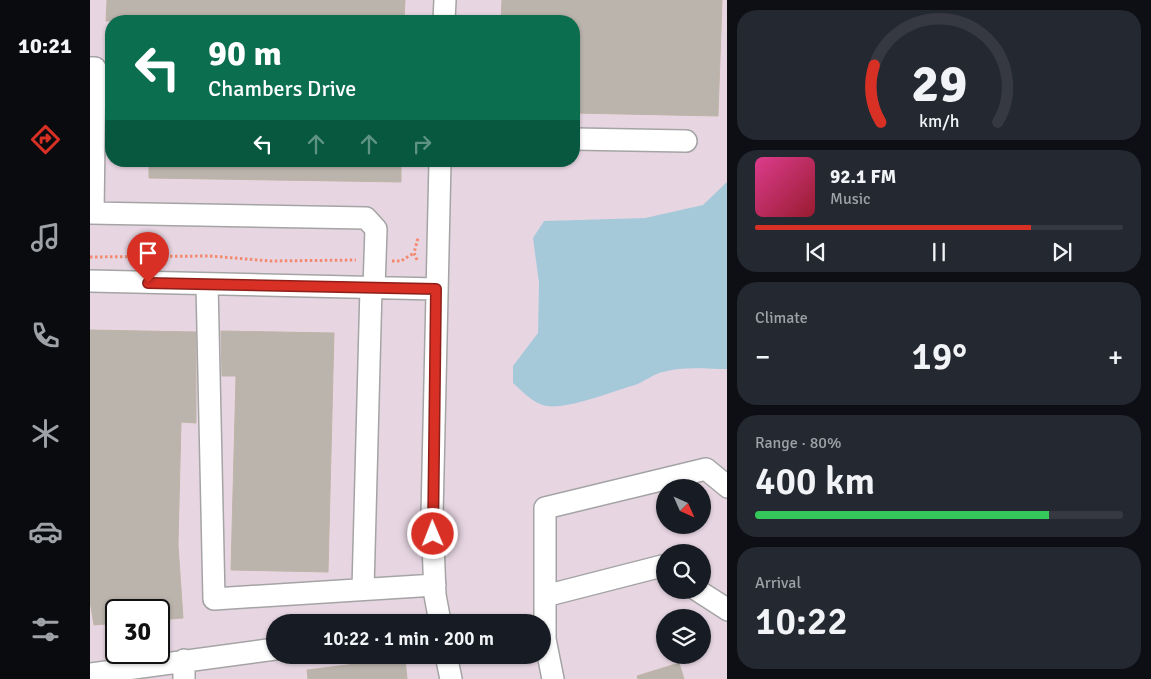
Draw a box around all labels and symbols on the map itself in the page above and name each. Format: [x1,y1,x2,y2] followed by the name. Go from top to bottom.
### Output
[127,232,169,283] pin
[656,479,711,534] north arrow
[406,507,458,559] position arrow
[105,599,170,664] speed limit sign: 30

